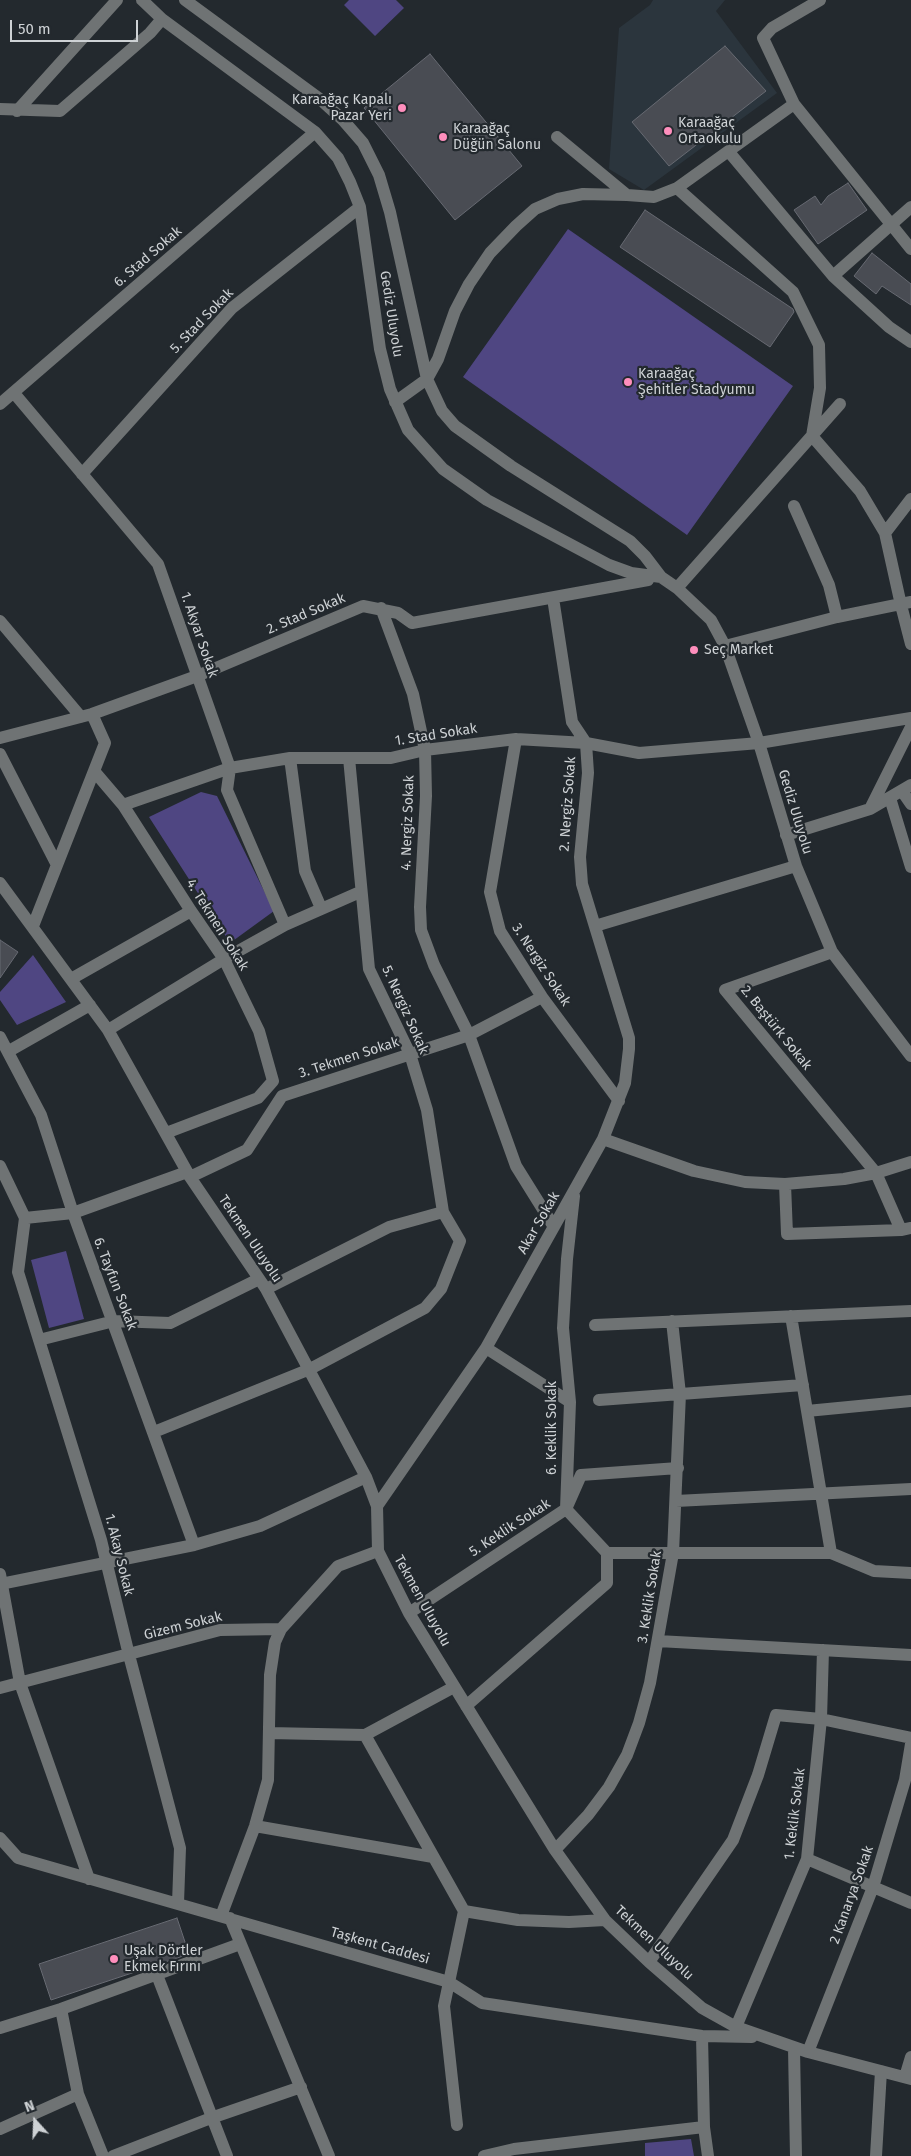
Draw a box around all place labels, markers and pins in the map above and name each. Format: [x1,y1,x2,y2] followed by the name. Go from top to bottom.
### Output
[292,92,392,124] place label: Karaağaç Kapalı Pazar Yeri
[396,102,408,114] marker: Karaağaç Kapalı Pazar Yeri
[678,115,741,148] place label: Karaağaç Ortaokulu
[453,121,541,154] place label: Karaağaç Düğün Salonu
[662,125,674,137] marker: Karaağaç Ortaokulu
[437,131,449,143] marker: Karaağaç Düğün Salonu
[638,366,755,398] place label: Karaağaç Şehitler Stadyumu
[622,376,634,388] marker: Karaağaç Şehitler Stadyumu
[704,642,773,658] place label: Seç Market
[688,644,700,656] marker: Seç Market
[124,1943,203,1975] place label: Uşak Dörtler Ekmek Fırını
[108,1953,120,1965] marker: Uşak Dörtler Ekmek Fırını

